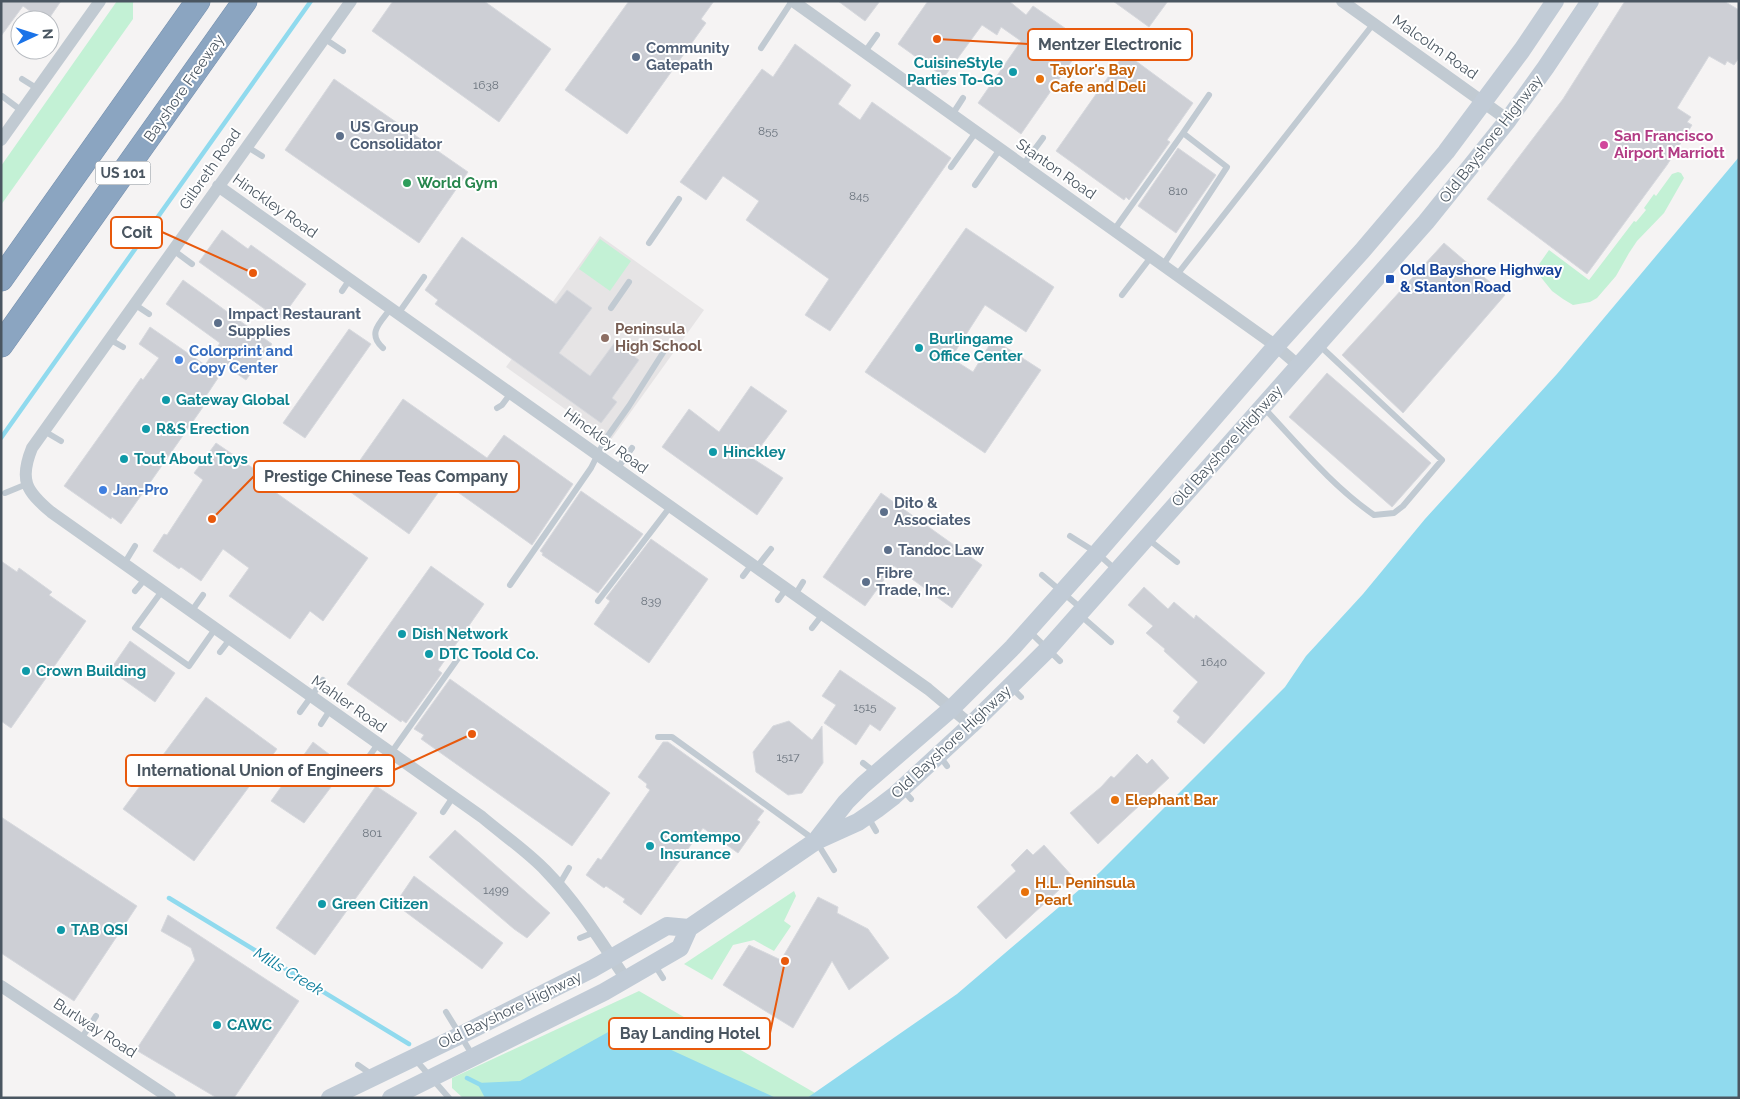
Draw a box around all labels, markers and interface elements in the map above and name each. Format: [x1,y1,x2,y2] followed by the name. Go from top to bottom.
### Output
[10,10,60,60] north arrow
[1389,11,1481,83] street label: Malcolm Road
[40,28,56,40] text: N
[1028,29,1192,60] callout: Mentzer Electronic
[140,31,228,145] street label: Bayshore Freeway
[1038,35,1182,54] text: Mentzer Electronic
[646,39,730,74] place label: Community Gatepath
[630,51,642,63] marker: Community Gatepath
[907,54,1003,89] place label: CuisineStyle Parties To-Go
[1050,61,1146,96] place label: Taylor's Bay Cafe and Deli
[1007,66,1019,78] marker: CuisineStyle Parties To-Go
[1436,72,1546,206] street label: Old Bayshore Highway
[1034,73,1046,85] marker: Taylor's Bay Cafe and Deli
[473,78,499,92] house number: 1638
[350,118,442,153] place label: US Group Consolidator
[758,124,779,138] house number: 855
[175,125,245,213] street label: Gilbreth Road
[1614,127,1725,162] place label: San Francisco Airport Marriott
[334,130,346,142] marker: US Group Consolidator
[1013,135,1099,203] street label: Stanton Road
[1598,139,1610,151] marker: San Francisco Airport Marriott
[96,162,150,184] road number: US 101
[229,170,321,242] street label: Hinckley Road
[417,174,498,192] place label: World Gym
[401,177,413,189] marker: World Gym
[1168,184,1188,198] house number: 810
[849,189,870,203] house number: 845
[111,217,162,248] callout: Coit
[122,223,152,242] text: Coit
[1400,261,1563,296] place label: Old Bayshore Highway & Stanton Road
[1384,273,1396,285] marker: Old Bayshore Highway & Stanton Road
[228,305,361,340] place label: Impact Restaurant Supplies
[212,317,224,329] marker: Impact Restaurant Supplies
[615,320,702,355] place label: Peninsula High School
[929,330,1023,365] place label: Burlingame Office Center
[599,332,611,344] marker: Peninsula High School
[189,342,293,377] place label: Colorprint and Copy Center
[913,342,925,354] marker: Burlingame Office Center
[173,354,185,366] marker: Colorprint and Copy Center
[1168,382,1286,510] street label: Old Bayshore Highway
[176,391,290,409] place label: Gateway Global
[160,394,172,406] marker: Gateway Global
[560,404,652,478] street label: Hinckley Road
[156,420,249,438] place label: R&S Erection
[140,423,152,435] marker: R&S Erection
[723,443,786,461] place label: Hinckley
[707,446,719,458] marker: Hinckley
[134,450,248,468] place label: Tout About Toys
[118,453,130,465] marker: Tout About Toys
[254,461,519,492] callout: Prestige Chinese Teas Company
[264,467,508,486] text: Prestige Chinese Teas Company
[113,481,168,499] place label: Jan-Pro
[97,484,109,496] marker: Jan-Pro
[894,494,971,529] place label: Dito & Associates
[878,506,890,518] marker: Dito & Associates
[898,541,985,559] place label: Tandoc Law
[882,544,894,556] marker: Tandoc Law
[876,564,950,599] place label: Fibre Trade, Inc.
[860,576,872,588] marker: Fibre Trade, Inc.
[641,594,661,608] house number: 839
[412,625,509,643] place label: Dish Network
[396,628,408,640] marker: Dish Network
[439,645,539,663] place label: DTC Toold Co.
[423,648,435,660] marker: DTC Toold Co.
[1201,655,1227,669] house number: 1640
[36,662,146,680] place label: Crown Building
[20,665,32,677] marker: Crown Building
[308,672,390,736] street label: Mahler Road
[887,682,1015,802] street label: Old Bayshore Highway
[853,700,877,714] house number: 1515
[776,750,800,764] house number: 1517
[126,755,394,786] callout: International Union of Engineers
[137,761,383,780] text: International Union of Engineers
[1125,791,1218,809] place label: Elephant Bar
[1109,794,1121,806] marker: Elephant Bar
[362,826,382,840] house number: 801
[660,828,740,863] place label: Comtempo Insurance
[644,840,656,852] marker: Comtempo Insurance
[1035,874,1136,909] place label: H.L. Peninsula Pearl
[483,883,509,897] house number: 1499
[1019,886,1031,898] marker: H.L. Peninsula Pearl
[332,895,428,913] place label: Green Citizen
[316,898,328,910] marker: Green Citizen
[71,921,128,939] place label: TAB QSI
[55,924,67,936] marker: TAB QSI
[250,943,328,1000] water label: Mills Creek
[435,967,585,1053] street label: Old Bayshore Highway
[50,994,140,1062] street label: Burlway Road
[227,1016,272,1034] place label: CAWC
[609,1018,770,1049] callout: Bay Landing Hotel
[211,1019,223,1031] marker: CAWC
[620,1024,761,1043] text: Bay Landing Hotel

